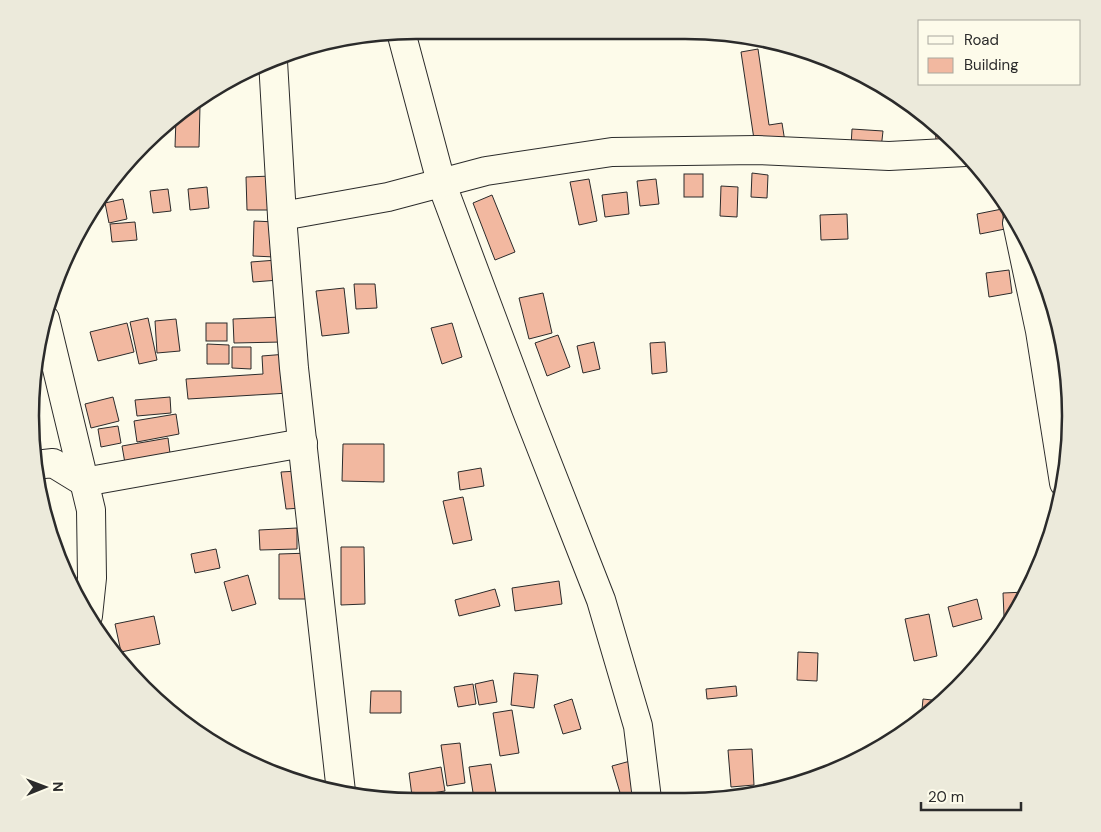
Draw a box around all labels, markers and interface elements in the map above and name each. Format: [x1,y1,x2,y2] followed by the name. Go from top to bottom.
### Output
[918,20,1081,85] legend
[964,30,999,50] text: Road
[964,55,1019,75] text: Building
[20,762,70,812] north arrow
[921,780,1021,812] scale bar
[49,782,67,792] text: N
[928,787,964,807] text: 20 m

